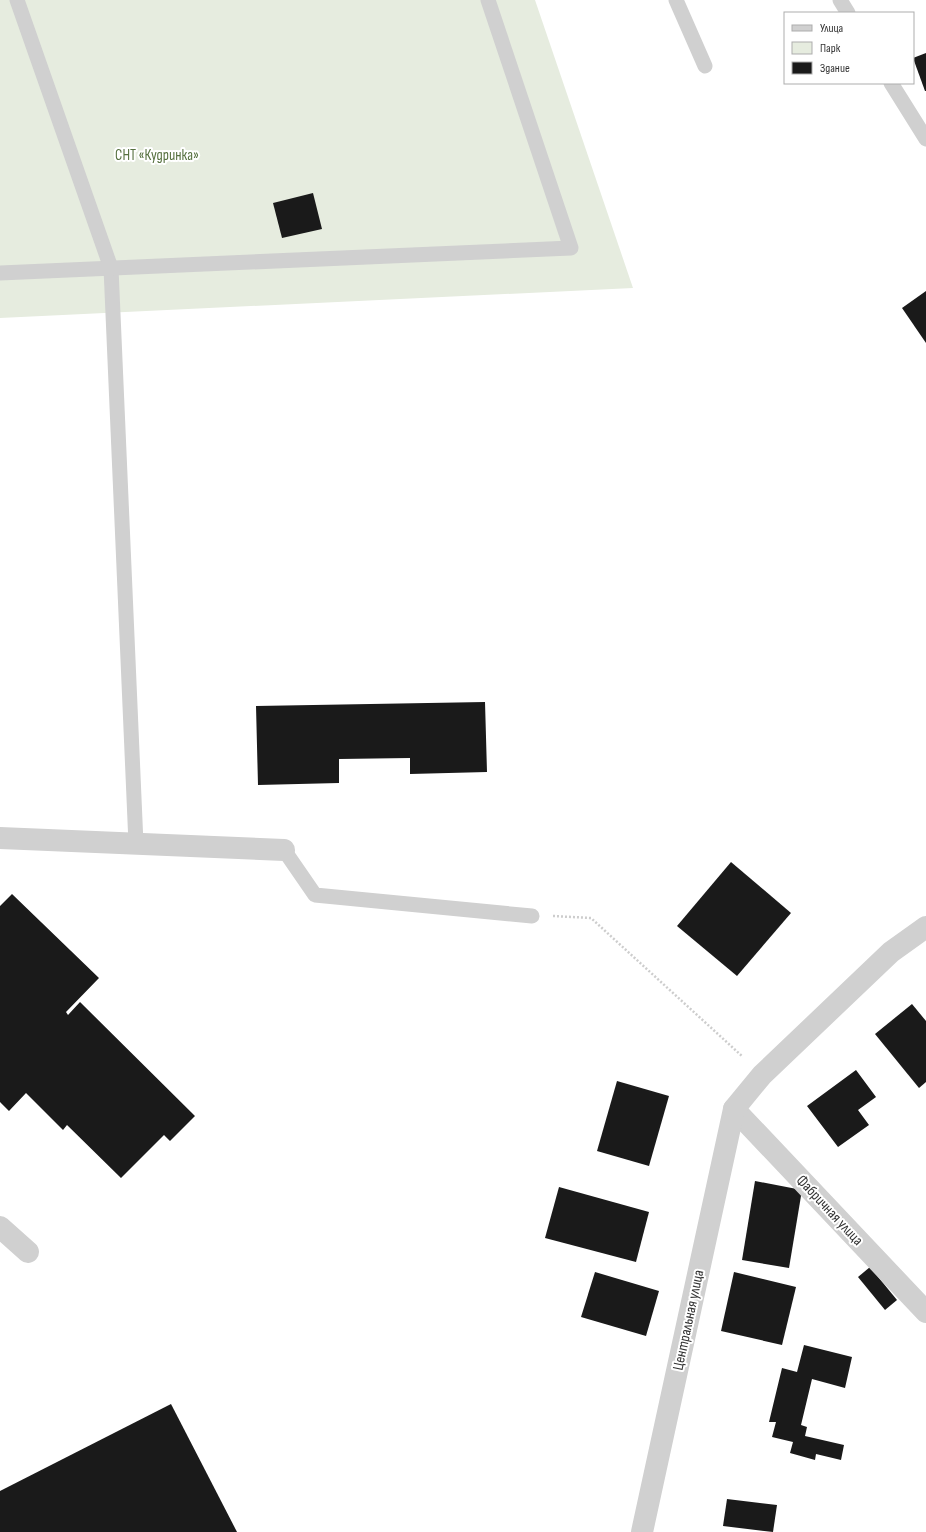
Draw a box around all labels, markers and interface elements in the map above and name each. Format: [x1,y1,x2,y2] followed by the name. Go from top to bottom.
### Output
[784,12,914,84] legend
[820,21,844,36] text: Улица
[820,41,841,56] text: Парк
[820,61,850,76] text: Здание
[115,146,199,165] park label: СНТ «Кудринка»
[792,1171,867,1250] street label: Фабричная улица
[669,1268,708,1372] street label: Центральная улица

